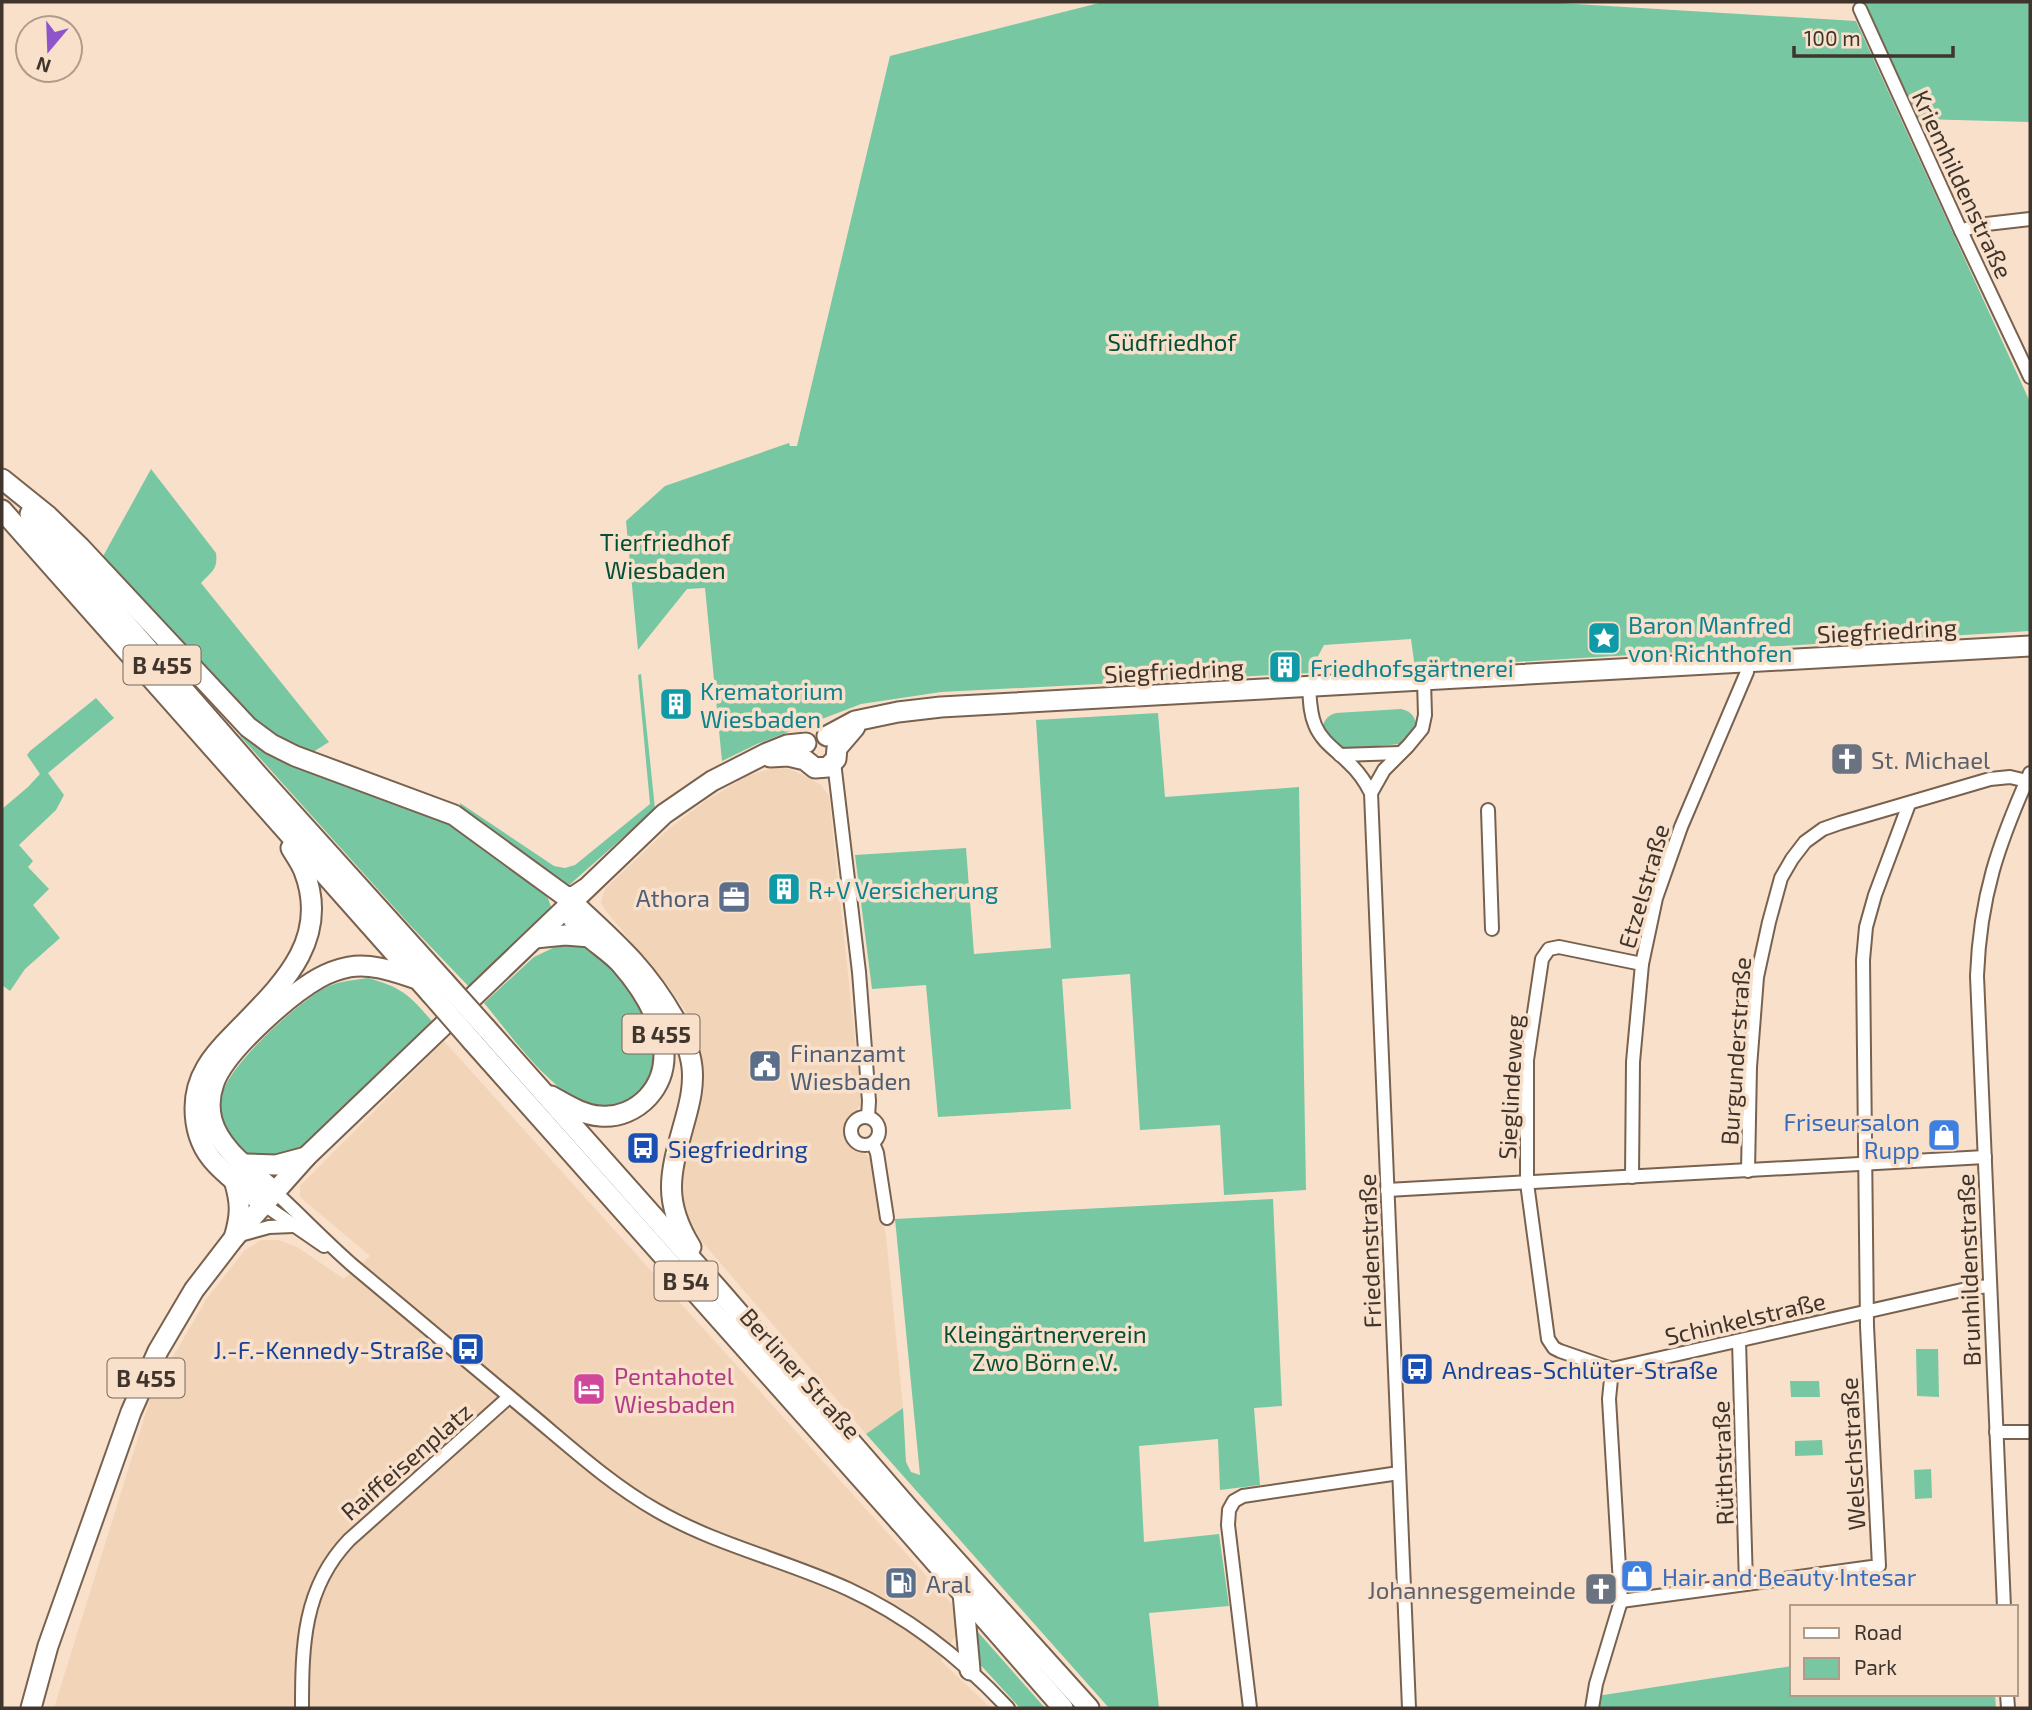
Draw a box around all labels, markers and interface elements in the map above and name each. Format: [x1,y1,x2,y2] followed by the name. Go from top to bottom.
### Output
[14,14,84,84] north arrow
[1794,14,1953,58] scale bar
[1804,25,1861,50] text: 100 m
[33,52,54,79] text: N
[1907,85,2019,283] street label: Kriemhildenstraße
[1108,327,1237,356] park label: Südfriedhof
[600,527,731,584] park label: Tierfriedhof Wiesbaden
[1628,610,1792,667] place label: Baron Manfred von Richthofen
[1816,612,1958,648] street label: Siegfriedring
[1585,619,1623,657] place icon: Baron Manfred von Richthofen
[124,646,200,684] road number: B 455
[1266,648,1304,686] building icon: Friedhofsgärtnerei
[1103,652,1245,688] street label: Siegfriedring
[1310,653,1514,682] place label: Friedhofsgärtnerei
[700,676,844,733] place label: Krematorium Wiesbaden
[657,685,695,723] building icon: Krematorium Wiesbaden
[1828,740,1866,778] church icon: St. Michael
[1871,745,1990,774] place label: St. Michael
[1611,820,1675,952] street label: Etzelstraße
[765,870,803,908] building icon: R+V Versicherung
[808,875,998,904] place label: R+V Versicherung
[715,878,753,916] office icon: Athora
[636,883,710,912] place label: Athora
[1714,956,1756,1146] street label: Burgunderstraße
[1492,1014,1528,1160] street label: Sieglindeweg
[622,1015,700,1054] road number: B 455
[790,1038,911,1095] place label: Finanzamt Wiesbaden
[746,1047,784,1085] public building icon: Finanzamt Wiesbaden
[1783,1107,1920,1164] place label: Friseursalon Rupp
[1925,1116,1963,1154] shop icon: Friseursalon Rupp
[624,1129,662,1167] bus stop icon: Siegfriedring
[668,1134,808,1163] place label: Siegfriedring
[1352,1173,1386,1329] street label: Friedenstraße
[1950,1173,1986,1367] street label: Brunhildenstraße
[654,1262,718,1300] road number: B 54
[1662,1285,1828,1351] street label: Schinkelstraße
[735,1302,867,1444] street label: Berliner Straße
[943,1319,1147,1376] park label: Kleingärtnerverein Zwo Börn e.V.
[449,1330,487,1368] bus stop icon: J.-F.-Kennedy-Straße
[213,1335,444,1364] place label: J.-F.-Kennedy-Straße
[1398,1350,1436,1388] bus stop icon: Andreas-Schlüter-Straße
[1442,1355,1718,1384] place label: Andreas-Schlüter-Straße
[108,1358,184,1398] road number: B 455
[614,1361,735,1418] place label: Pentahotel Wiesbaden
[570,1370,608,1408] hotel icon: Pentahotel Wiesbaden
[1834,1377,1870,1531] street label: Welschstraße
[334,1396,478,1526] street label: Raiffeisenplatz
[1705,1400,1739,1526] street label: Rüthstraße
[1618,1557,1656,1595] shop icon: Hair and Beauty Intesar
[1662,1562,1917,1591] place label: Hair and Beauty Intesar
[882,1564,920,1602] fuel station icon: Aral
[926,1569,971,1598] place label: Aral
[1582,1570,1620,1608] church icon: Johannesgemeinde
[1367,1575,1576,1604] place label: Johannesgemeinde
[1790,1605,2018,1696] legend
[1854,1619,1902,1644] text: Road
[1854,1654,1897,1679] text: Park

